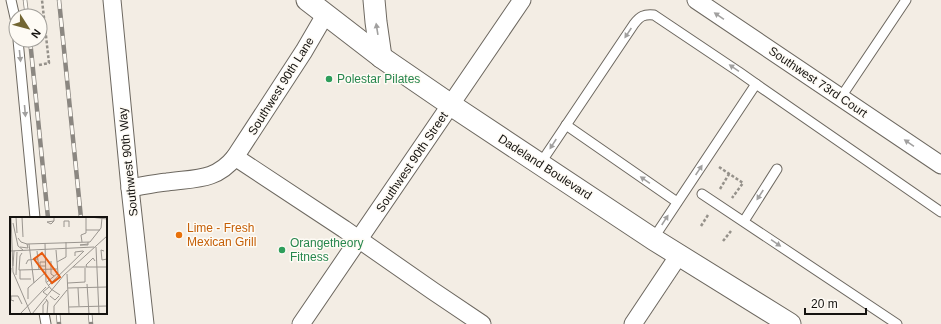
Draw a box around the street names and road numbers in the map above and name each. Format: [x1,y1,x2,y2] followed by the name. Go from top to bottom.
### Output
[245,34,317,138] street label: Southwest 90th Lane
[766,44,871,121] street label: Southwest 73rd Court
[115,107,141,217] street label: Southwest 90th Way
[373,109,451,215] street label: Southwest 90th Street
[496,132,594,202] street label: Dadeland Boulevard

